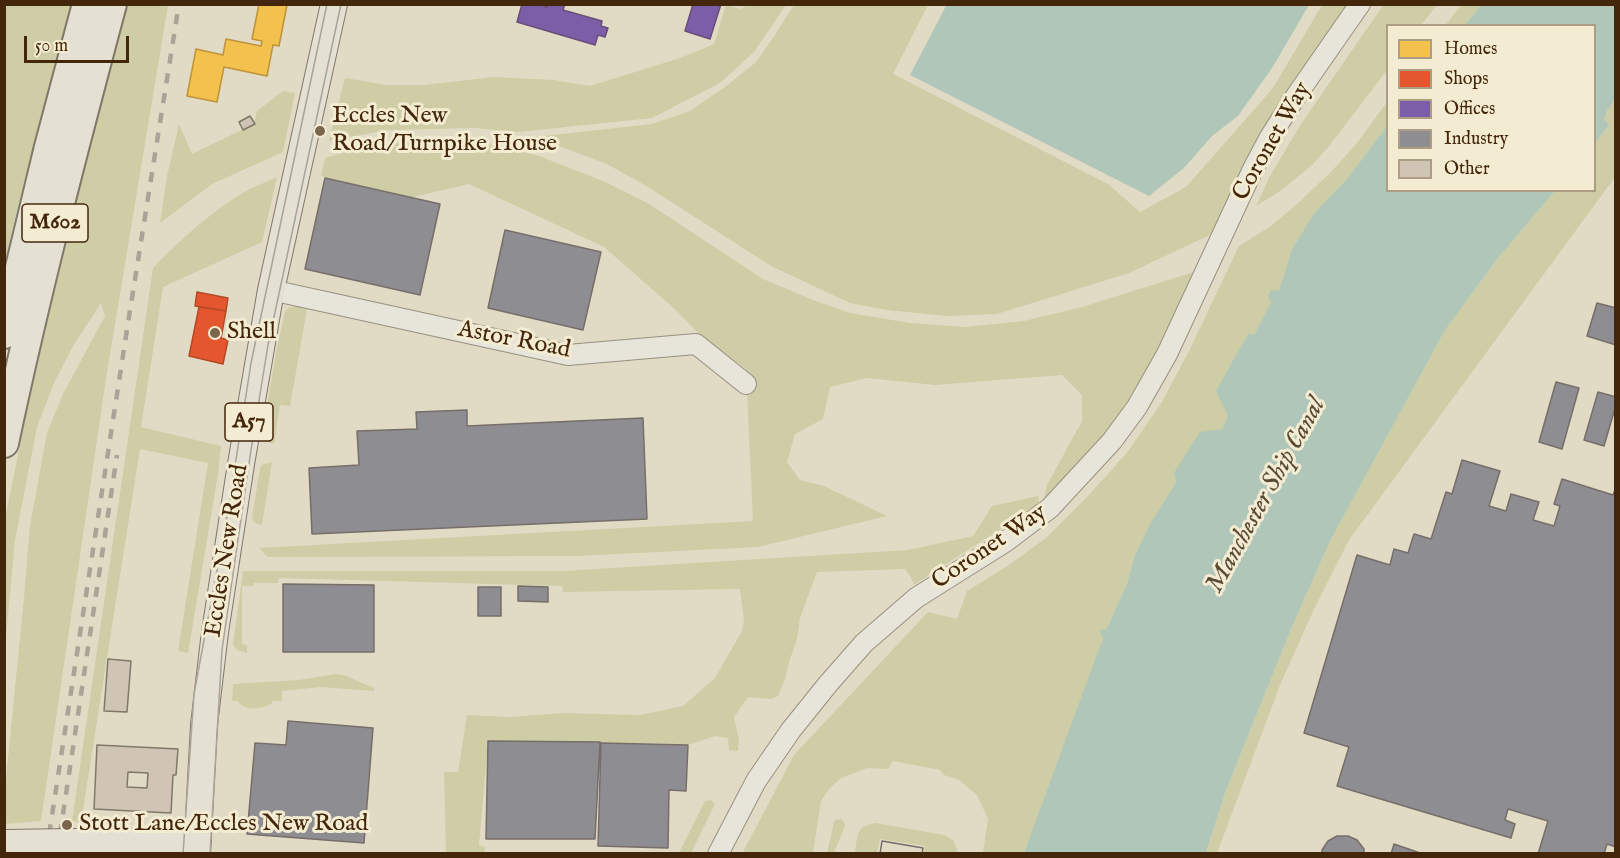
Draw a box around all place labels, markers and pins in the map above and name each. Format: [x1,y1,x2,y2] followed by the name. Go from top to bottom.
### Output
[332,103,557,159] place label: Eccles New Road/Turnpike House
[313,124,327,138] marker: Eccles New Road/Turnpike House
[227,319,276,347] place label: Shell
[208,326,222,340] marker: Shell
[79,811,368,839] place label: Stott Lane/Eccles New Road
[60,818,74,832] marker: Stott Lane/Eccles New Road

